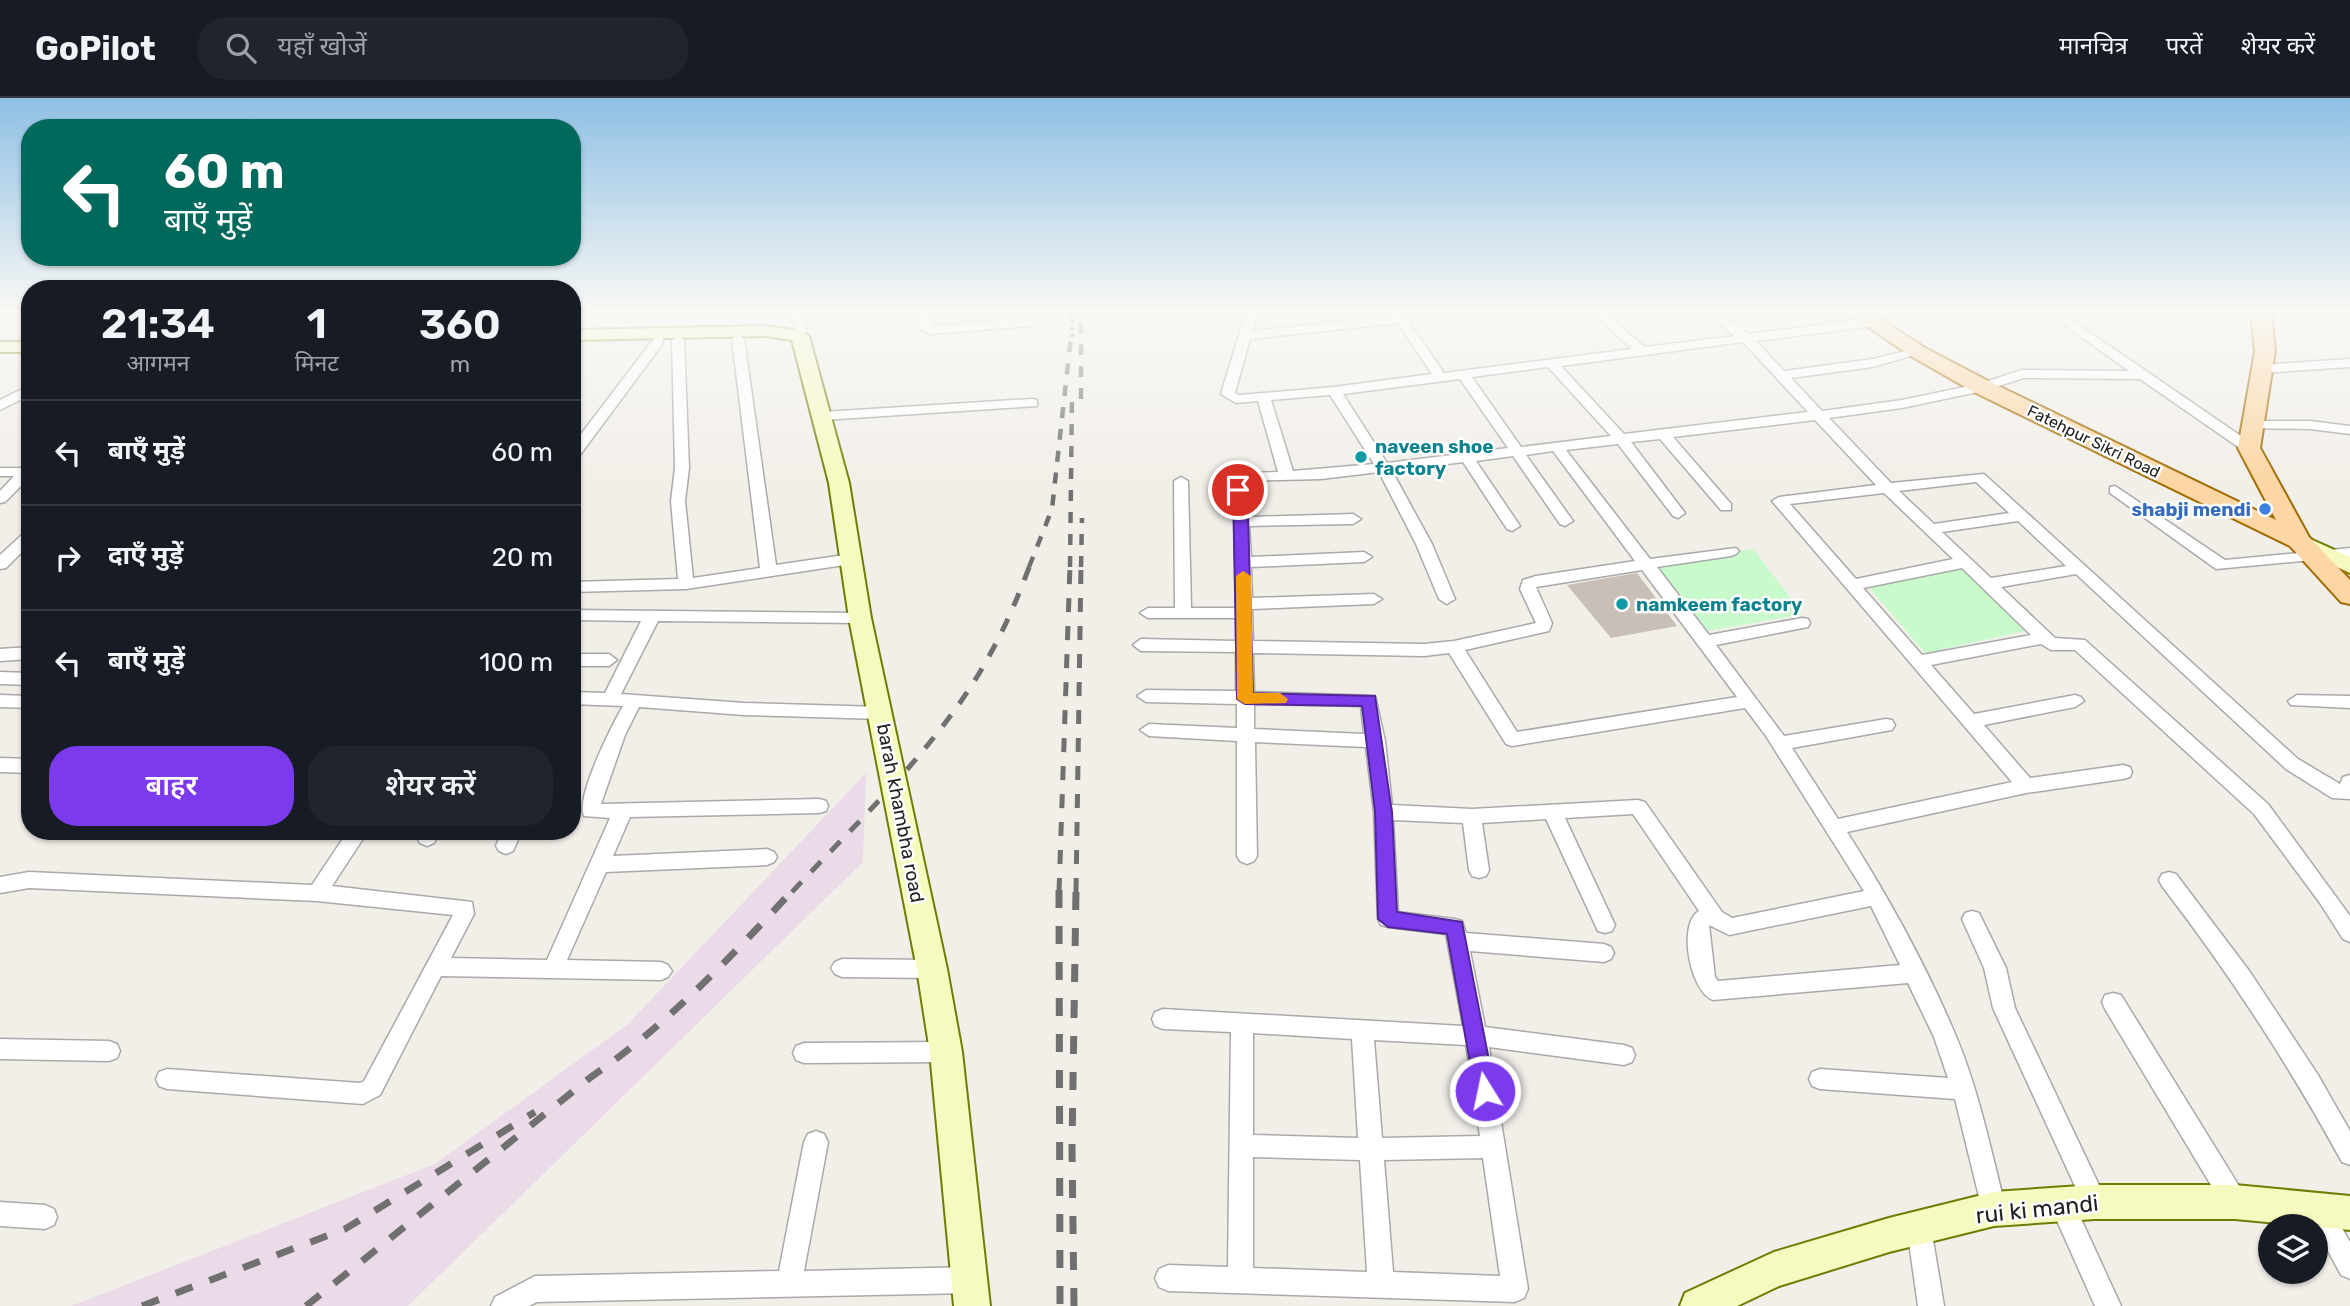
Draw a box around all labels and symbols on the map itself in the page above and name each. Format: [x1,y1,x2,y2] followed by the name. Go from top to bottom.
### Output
[2024,401,2163,482] street label: Fatehpur Sikri Road
[1375,435,1494,480] place label: naveen shoe factory
[1353,449,1369,465] marker: naveen shoe factory
[1208,460,1268,520] pin
[2131,498,2251,521] place label: shabji mendi
[2257,501,2273,517] marker: shabji mendi
[1636,593,1803,616] place label: namkeem factory
[1614,596,1630,612] marker: namkeem factory
[872,722,929,905] street label: barah khambha road
[1448,1054,1522,1128] position arrow
[1974,1189,2100,1229] street label: rui ki mandi

